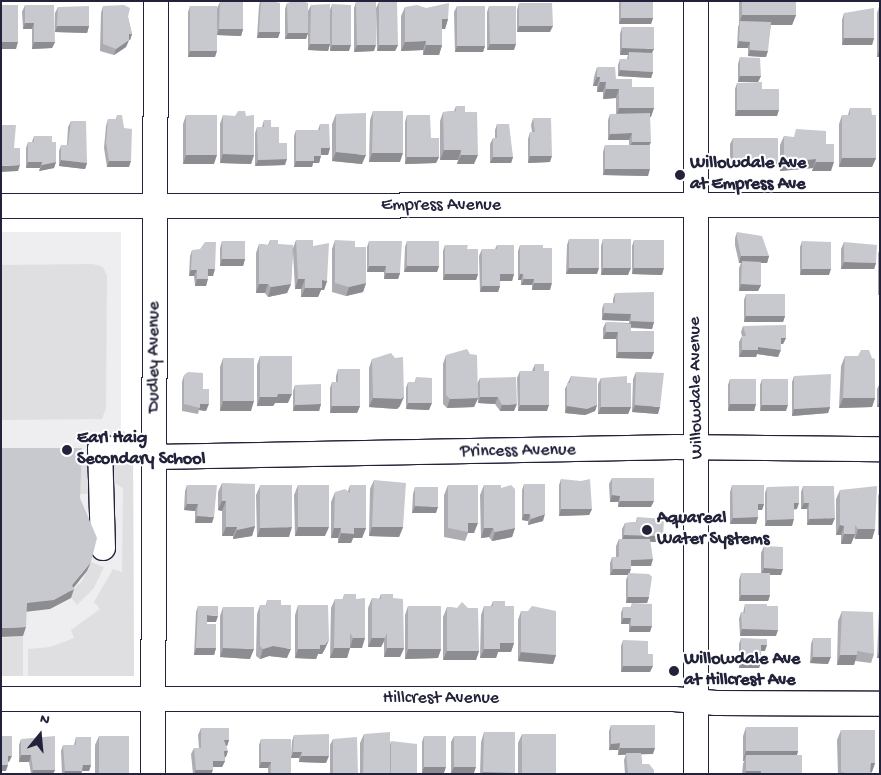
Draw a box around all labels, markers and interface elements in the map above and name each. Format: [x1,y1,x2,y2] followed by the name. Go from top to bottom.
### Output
[690,154,806,196] place label: Willowdale Ave at Empress Ave
[674,169,686,181] marker: Willowdale Ave at Empress Ave
[381,195,501,217] street label: Empress Avenue
[144,301,166,413] street label: Dudley Avenue
[685,317,709,459] street label: Willowdale Avenue
[77,429,205,472] place label: Earl Haig Secondary School
[460,440,576,464] street label: Princess Avenue
[61,444,73,456] marker: Earl Haig Secondary School
[657,509,769,552] place label: Aquareal Water Systems
[641,524,653,536] marker: Aquareal Water Systems
[684,650,800,692] place label: Willowdale Ave at Hillcrest Ave
[668,665,680,677] marker: Willowdale Ave at Hillcrest Ave
[383,688,499,710] street label: Hillcrest Avenue
[15,710,65,760] north arrow
[38,711,51,730] text: N

